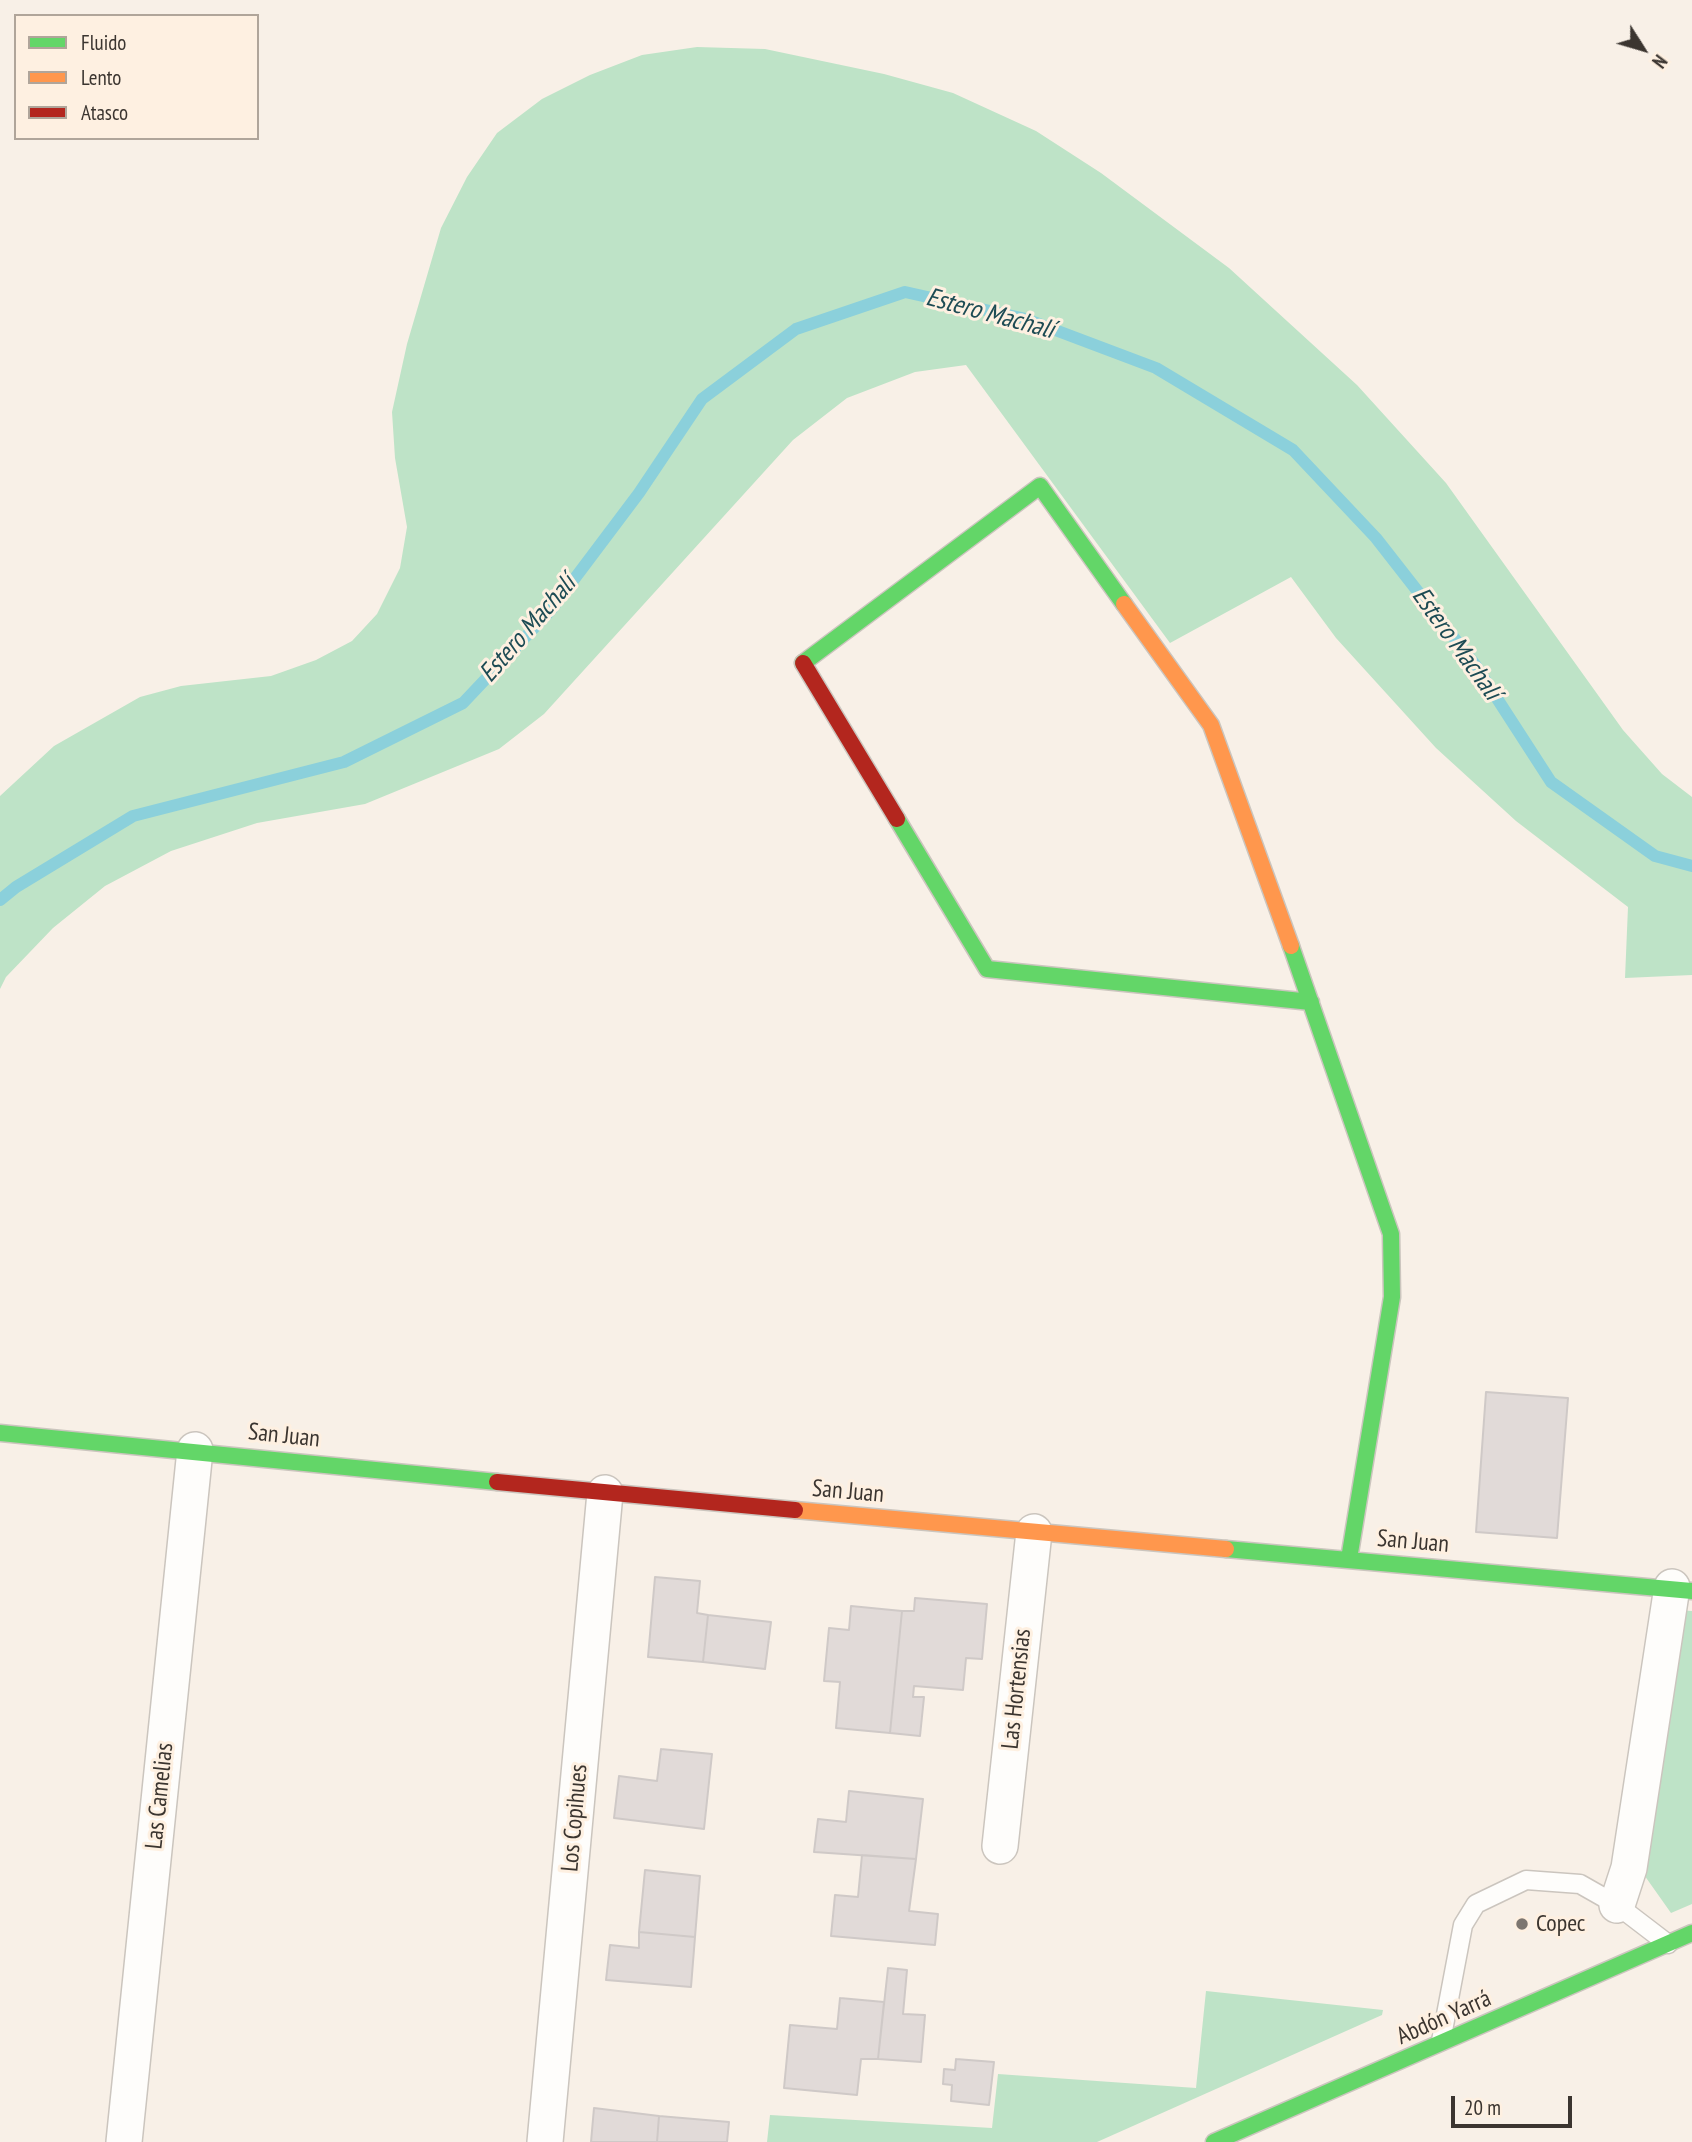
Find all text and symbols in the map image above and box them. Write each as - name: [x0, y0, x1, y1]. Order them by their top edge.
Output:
- legend: [14, 14, 259, 140]
- north arrow: [1608, 14, 1678, 84]
- text: Fluido: [81, 29, 126, 56]
- text: N: [1647, 50, 1672, 73]
- text: Lento: [81, 64, 121, 91]
- text: Atasco: [81, 99, 128, 126]
- water label: Estero Machalí: [923, 282, 1057, 346]
- water label: Estero Machalí: [473, 569, 583, 689]
- water label: Estero Machalí: [1405, 582, 1507, 706]
- street label: San Juan: [247, 1418, 321, 1454]
- street label: San Juan: [811, 1475, 885, 1509]
- street label: San Juan: [1376, 1525, 1450, 1559]
- street label: Las Hortensias: [996, 1627, 1038, 1751]
- street label: Las Camelias: [140, 1741, 180, 1851]
- street label: Los Copihues: [556, 1763, 594, 1873]
- place label: Copec: [1536, 1910, 1585, 1938]
- marker: Copec: [1514, 1916, 1530, 1932]
- street label: Abdón Yarrá: [1392, 1985, 1496, 2051]
- scale bar: [1454, 2082, 1575, 2126]
- text: 20 m: [1464, 2094, 1501, 2121]

